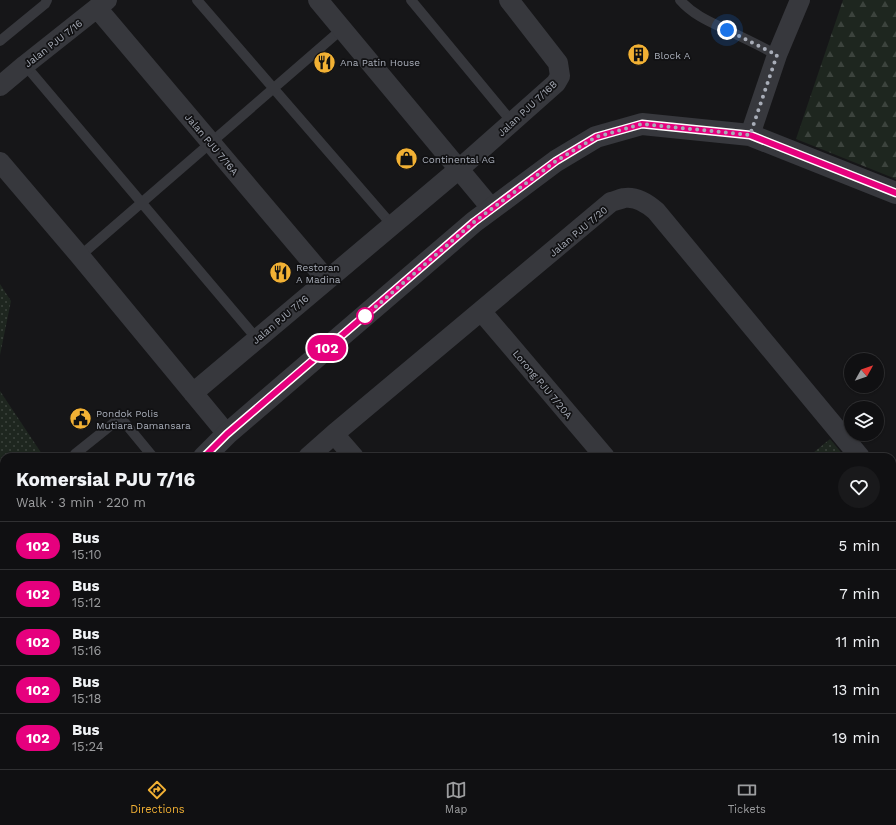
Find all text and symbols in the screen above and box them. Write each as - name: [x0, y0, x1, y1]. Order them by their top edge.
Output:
- street label: Jalan PJU 7/16: [22, 17, 84, 69]
- your location: [717, 20, 737, 40]
- building icon: Block A: [626, 42, 652, 68]
- restaurant icon: Ana Patin House: [311, 49, 337, 75]
- place label: Block A: [654, 50, 691, 61]
- place label: Ana Patin House: [340, 57, 420, 68]
- street label: Jalan PJU 7/16B: [496, 78, 559, 139]
- street label: Jalan PJU 7/16A: [183, 111, 241, 178]
- shop icon: Continental AG: [393, 146, 419, 172]
- place label: Continental AG: [422, 154, 495, 165]
- street label: Jalan PJU 7/20: [547, 204, 609, 259]
- restaurant icon: Restoran A Madina: [267, 260, 293, 286]
- place label: Restoran A Madina: [296, 262, 341, 285]
- street label: Jalan PJU 7/16: [250, 293, 311, 346]
- unlabelled marker: [356, 307, 374, 325]
- line badge: 102: [304, 335, 350, 361]
- text: 102: [315, 340, 339, 356]
- street label: Lorong PJU 7/20A: [511, 348, 575, 421]
- north arrow: [844, 353, 884, 393]
- map controls: [844, 353, 884, 441]
- button: layers: [844, 401, 884, 441]
- public building icon: Pondok Polis Mutiara Damansara: [67, 406, 93, 432]
- place label: Pondok Polis Mutiara Damansara: [96, 408, 191, 431]
- button: heart: [838, 466, 880, 508]
- text: Komersial PJU 7/16: [16, 468, 195, 491]
- text: Walk · 3 min · 220 m: [16, 495, 146, 510]
- text: Bus: [72, 529, 100, 547]
- text: 5 min: [839, 537, 880, 555]
- text: 102: [26, 538, 50, 554]
- text: 15:10: [72, 547, 102, 562]
- text: Bus: [72, 577, 100, 595]
- text: 7 min: [839, 585, 880, 603]
- text: 102: [26, 586, 50, 602]
- text: 15:12: [72, 595, 101, 610]
- text: Bus: [72, 625, 100, 643]
- text: 11 min: [836, 633, 880, 651]
- text: 102: [26, 634, 50, 650]
- text: 15:16: [72, 643, 101, 658]
- text: Bus: [72, 673, 100, 691]
- text: 13 min: [833, 681, 880, 699]
- text: 102: [26, 682, 50, 698]
- text: 15:18: [72, 691, 102, 706]
- text: Bus: [72, 721, 100, 739]
- text: 19 min: [832, 729, 880, 747]
- text: 102: [26, 730, 50, 746]
- text: 15:24: [72, 739, 104, 754]
- tab: Directions: [130, 779, 185, 816]
- tab: Map: [445, 779, 467, 816]
- tab: Tickets: [728, 779, 766, 816]

